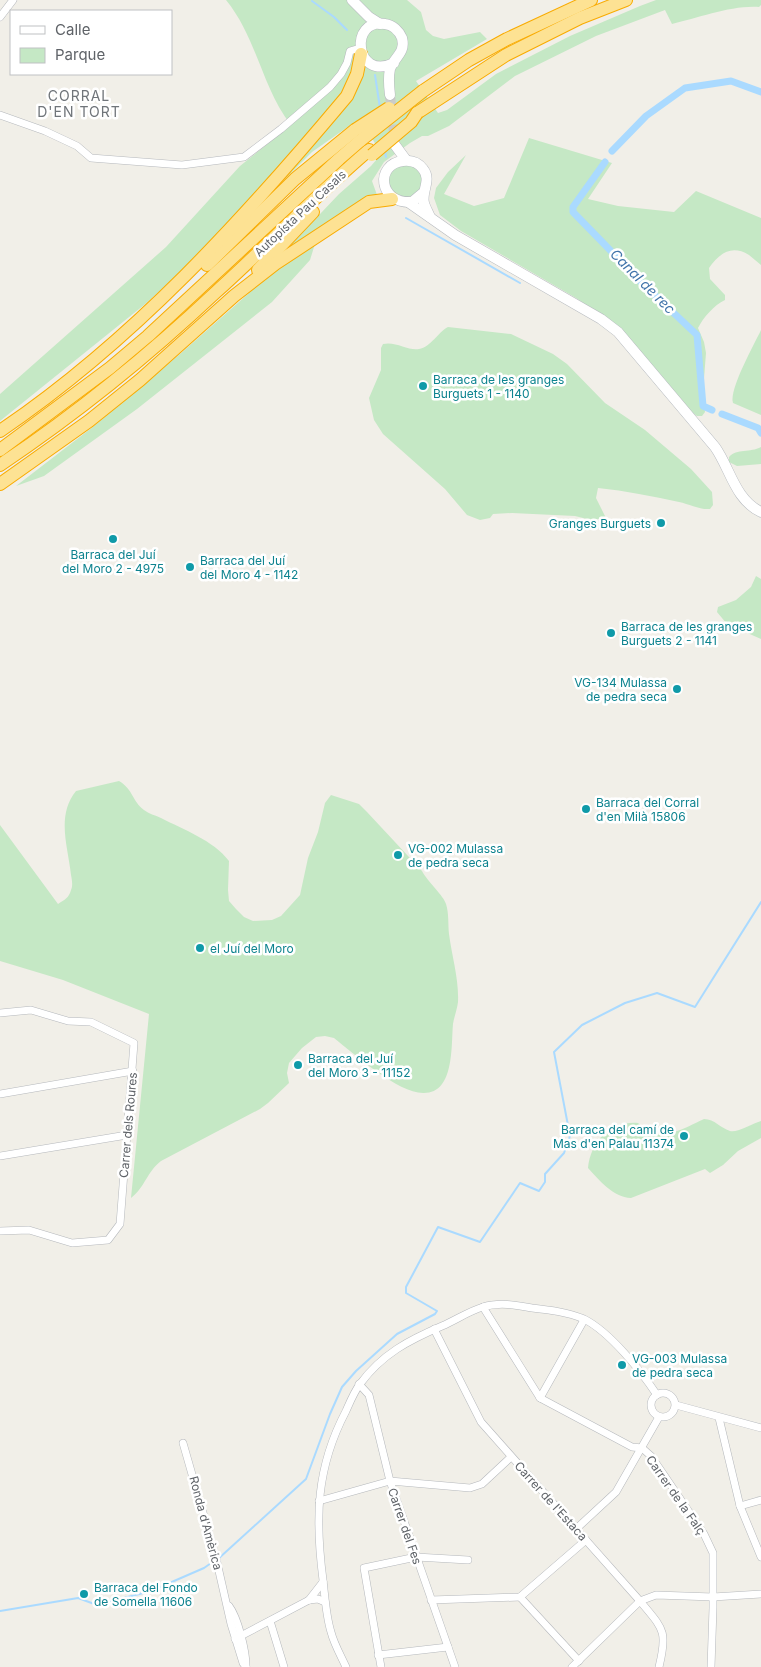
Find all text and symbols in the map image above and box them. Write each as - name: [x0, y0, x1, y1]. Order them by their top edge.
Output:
- legend: [10, 10, 172, 75]
- text: Calle: [55, 20, 90, 39]
- text: Parque: [55, 45, 105, 64]
- district label: CORRAL D'EN TORT: [37, 87, 121, 120]
- street label: Autopista Pau Casals: [251, 167, 349, 259]
- water label: Canal de rec: [607, 245, 679, 317]
- place label: Barraca de les granges Burguets 1 - 1140: [433, 372, 564, 401]
- marker: Barraca de les granges Burguets 1 - 1140: [417, 380, 429, 392]
- place label: Granges Burguets: [549, 516, 651, 531]
- marker: Granges Burguets: [655, 517, 667, 529]
- marker: Barraca del Juí del Moro 2 - 4975: [107, 533, 119, 545]
- place label: Barraca del Juí del Moro 2 - 4975: [62, 547, 164, 576]
- place label: Barraca del Juí del Moro 4 - 1142: [200, 553, 298, 582]
- marker: Barraca del Juí del Moro 4 - 1142: [184, 561, 196, 573]
- place label: Barraca de les granges Burguets 2 - 1141: [621, 619, 752, 648]
- marker: Barraca de les granges Burguets 2 - 1141: [605, 627, 617, 639]
- place label: VG-134 Mulassa de pedra seca: [574, 675, 667, 704]
- marker: VG-134 Mulassa de pedra seca: [671, 683, 683, 695]
- place label: Barraca del Corral d'en Milà 15806: [596, 795, 699, 824]
- marker: Barraca del Corral d'en Milà 15806: [580, 803, 592, 815]
- place label: VG-002 Mulassa de pedra seca: [408, 841, 503, 870]
- marker: VG-002 Mulassa de pedra seca: [392, 849, 404, 861]
- place label: el Juí del Moro: [210, 941, 294, 956]
- marker: el Juí del Moro: [194, 942, 206, 954]
- place label: Barraca del Juí del Moro 3 - 11152: [308, 1051, 411, 1080]
- marker: Barraca del Juí del Moro 3 - 11152: [292, 1059, 304, 1071]
- street label: Carrer dels Roures: [116, 1072, 140, 1178]
- place label: Barraca del camí de Mas d'en Palau 11374: [553, 1122, 674, 1151]
- marker: Barraca del camí de Mas d'en Palau 11374: [678, 1130, 690, 1142]
- place label: VG-003 Mulassa de pedra seca: [632, 1351, 727, 1380]
- marker: VG-003 Mulassa de pedra seca: [616, 1359, 628, 1371]
- street label: Carrer de la Falç: [643, 1452, 709, 1538]
- street label: Carrer de l'Estaca: [511, 1458, 591, 1544]
- street label: Ronda d'Amèrica: [186, 1474, 226, 1572]
- street label: Carrer del Fes: [385, 1486, 425, 1566]
- place label: Barraca del Fondo de Somella 11606: [94, 1580, 198, 1609]
- marker: Barraca del Fondo de Somella 11606: [78, 1588, 90, 1600]

